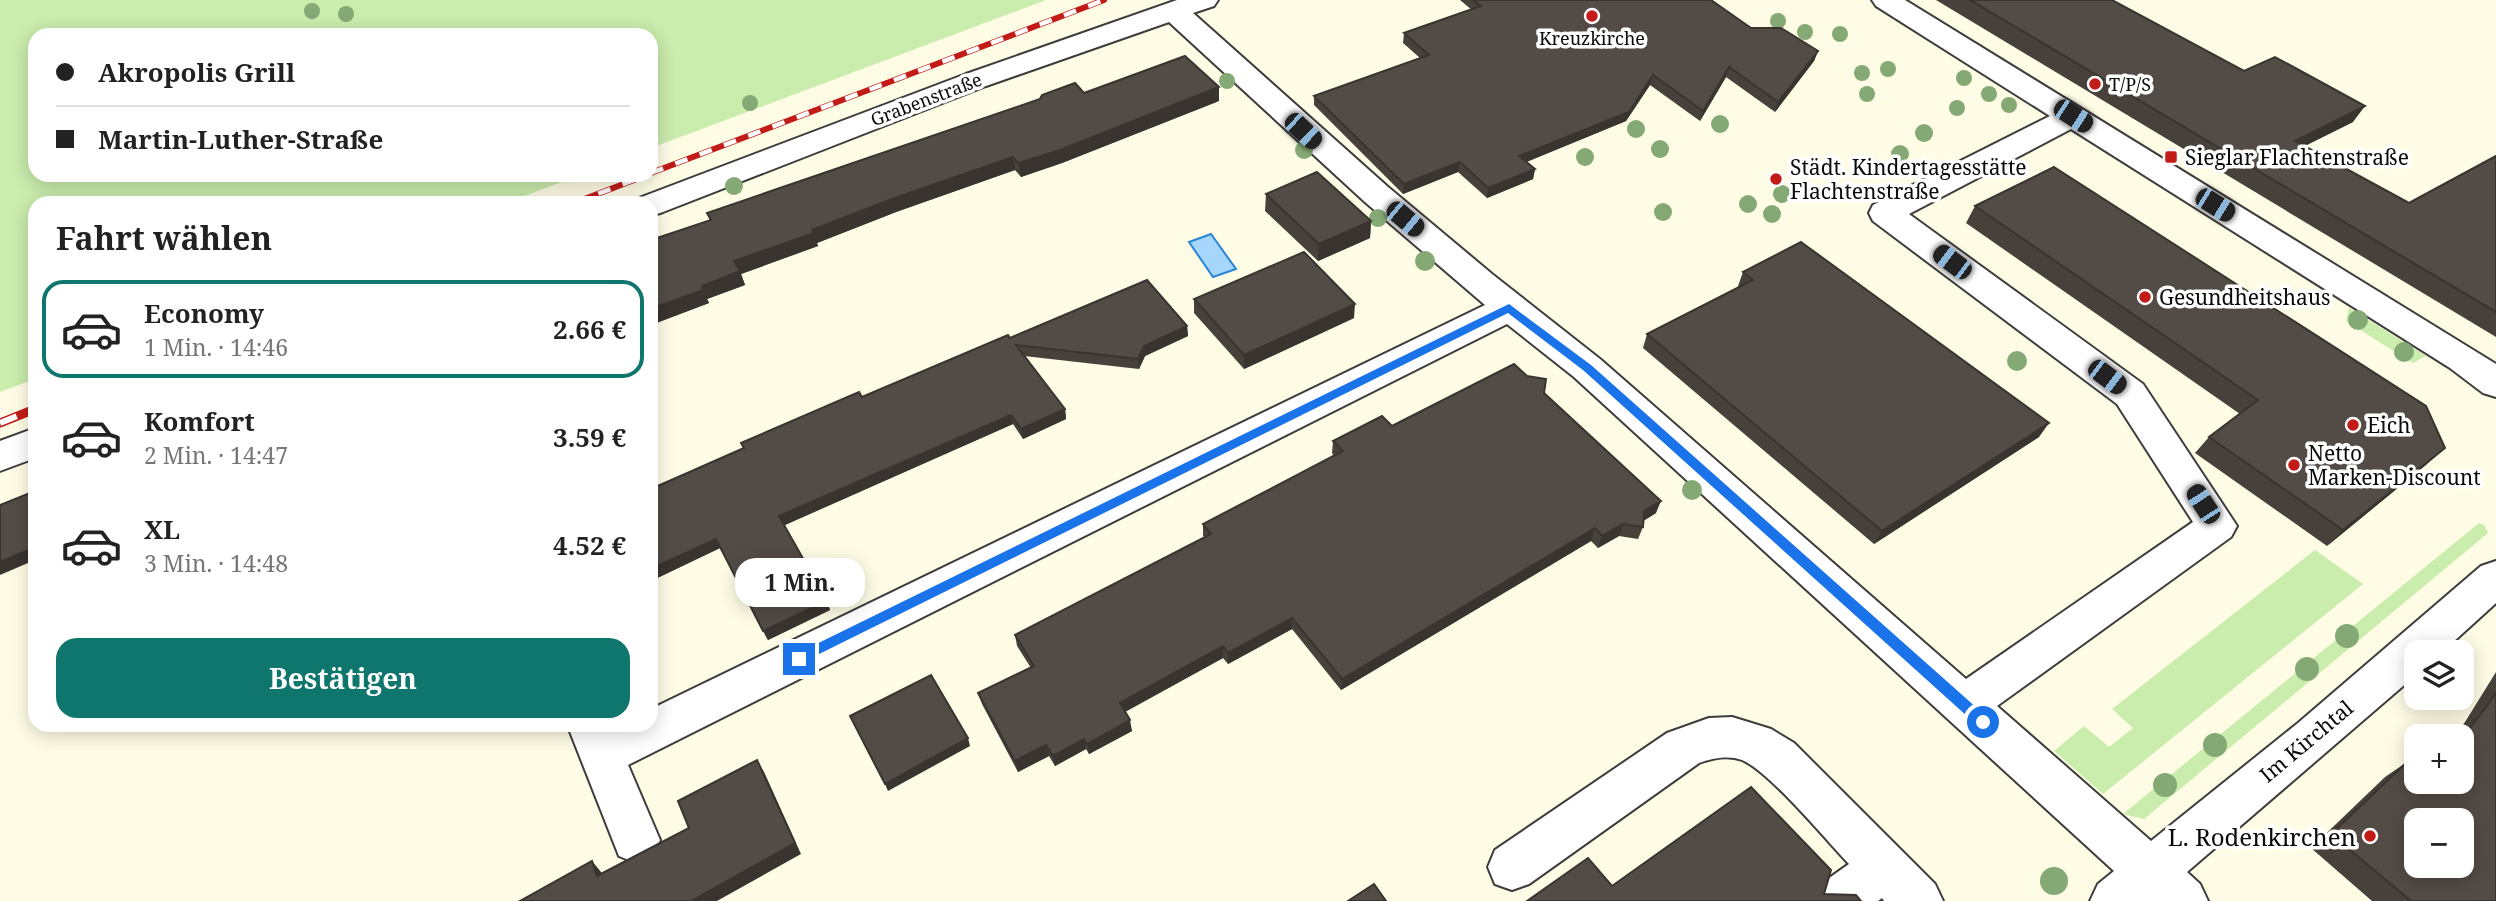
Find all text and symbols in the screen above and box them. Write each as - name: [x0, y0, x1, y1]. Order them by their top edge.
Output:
- marker: Kreuzkirche: [1584, 8, 1600, 24]
- place label: Kreuzkirche: [1539, 26, 1645, 50]
- text: Akropolis Grill: [98, 54, 295, 90]
- street label: Grabenstraße: [867, 67, 985, 131]
- place label: T/P/S: [2109, 72, 2151, 96]
- marker: T/P/S: [2087, 76, 2103, 92]
- car: [2050, 96, 2097, 136]
- car: [1281, 109, 1326, 153]
- text: Martin-Luther-Straße: [98, 121, 383, 157]
- place label: Sieglar Flachtenstraße: [2185, 143, 2409, 171]
- marker: Sieglar Flachtenstraße: [2163, 149, 2179, 165]
- place label: Städt. Kindertagesstätte Flachtenstraße: [1790, 153, 2027, 205]
- marker: Städt. Kindertagesstätte Flachtenstraße: [1768, 171, 1784, 187]
- car: [2192, 185, 2239, 225]
- car: [1383, 197, 1428, 241]
- text: Fahrt wählen: [56, 216, 272, 259]
- car: [1929, 241, 1976, 283]
- place label: Gesundheitshaus: [2159, 283, 2331, 311]
- marker: Gesundheitshaus: [2137, 289, 2153, 305]
- text: Economy: [144, 295, 264, 331]
- icon: car: [60, 298, 123, 361]
- text: 2.66 €: [553, 311, 626, 347]
- text: 1 Min. · 14:46: [144, 331, 288, 363]
- car: [2084, 356, 2131, 398]
- text: Komfort: [144, 403, 255, 439]
- icon: car: [60, 406, 123, 469]
- place label: Eich: [2367, 411, 2410, 439]
- marker: Eich: [2345, 417, 2361, 433]
- text: 3.59 €: [553, 419, 626, 455]
- text: 2 Min. · 14:47: [144, 439, 288, 471]
- place label: Netto Marken-Discount: [2308, 439, 2481, 491]
- marker: Netto Marken-Discount: [2286, 457, 2302, 473]
- car: [2183, 481, 2224, 527]
- text: XL: [144, 511, 180, 547]
- icon: car: [60, 514, 123, 577]
- text: 4.52 €: [553, 527, 626, 563]
- text: 3 Min. · 14:48: [144, 547, 288, 579]
- callout: 1 Min.: [734, 558, 864, 606]
- text: 1 Min.: [764, 566, 836, 598]
- button: Bestätigen: [56, 638, 630, 718]
- map controls: [2404, 640, 2474, 878]
- button: layers: [2404, 640, 2474, 710]
- route end: [783, 643, 815, 675]
- street label: Im Kirchtal: [2253, 693, 2359, 788]
- route start: [1967, 706, 1999, 738]
- button: +: [2404, 724, 2474, 794]
- button: −: [2404, 808, 2474, 878]
- place label: L. Rodenkirchen: [2168, 820, 2356, 853]
- marker: L. Rodenkirchen: [2362, 828, 2378, 844]

